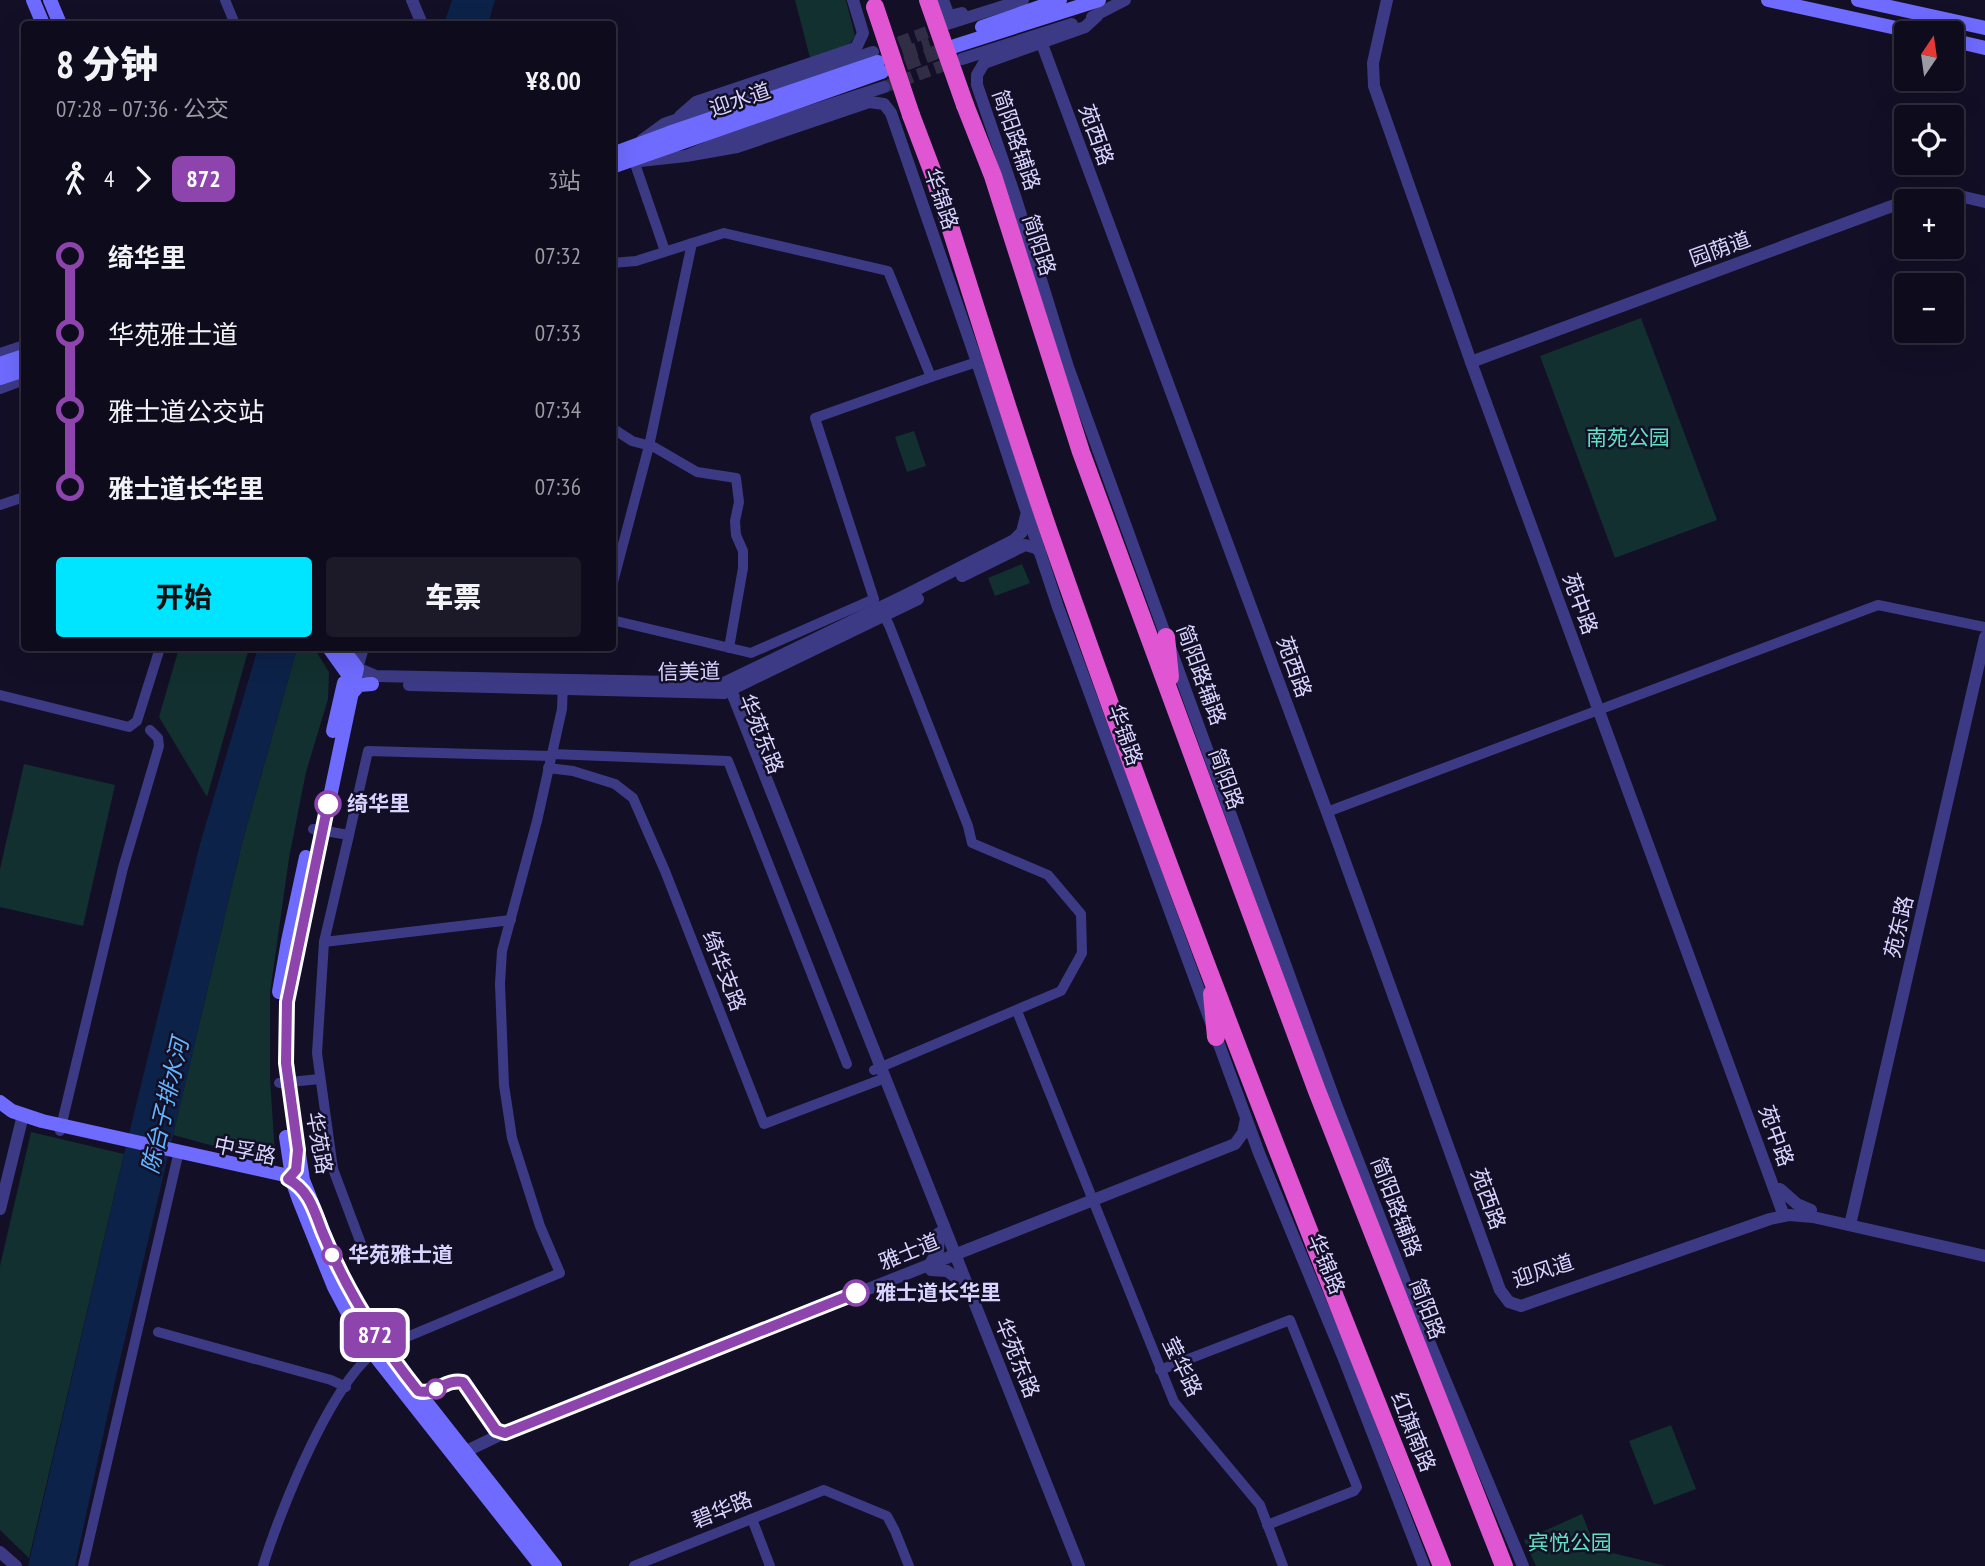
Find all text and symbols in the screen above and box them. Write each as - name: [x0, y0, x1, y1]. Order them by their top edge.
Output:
- north arrow: [1894, 21, 1964, 91]
- map controls: [1894, 21, 1964, 343]
- text: 8 分钟: [56, 39, 158, 88]
- text: ¥8.00: [526, 64, 581, 97]
- street label: 迎水道: [706, 77, 774, 123]
- street label: 简阳路辅路: [987, 86, 1046, 194]
- text: 07:28 – 07:36 · 公交: [56, 94, 229, 123]
- street label: 苑西路: [1073, 101, 1120, 169]
- button: locate: [1894, 105, 1964, 175]
- icon: walk: [56, 160, 94, 198]
- icon: forward: [124, 160, 162, 198]
- text: 872: [186, 163, 221, 194]
- text: 4: [104, 164, 114, 193]
- street label: 华锦路: [918, 165, 964, 233]
- text: 3站: [548, 166, 581, 195]
- button: +: [1894, 189, 1964, 259]
- street label: 简阳路: [1017, 211, 1062, 279]
- street label: 园荫道: [1686, 225, 1754, 272]
- text: 绮华里: [108, 241, 186, 274]
- text: 07:32: [535, 241, 581, 270]
- button: −: [1894, 273, 1964, 343]
- text: 华苑雅士道: [108, 318, 238, 351]
- text: 07:33: [535, 318, 581, 347]
- text: 雅士道公交站: [108, 395, 264, 428]
- text: 07:34: [535, 395, 581, 424]
- park label: 南苑公园: [1586, 424, 1670, 451]
- text: 雅士道长华里: [108, 472, 264, 505]
- text: 07:36: [535, 472, 581, 501]
- button: 开始: [56, 557, 312, 637]
- button: 车票: [326, 557, 581, 637]
- street label: 苑中路: [1557, 570, 1604, 638]
- street label: 简阳路辅路: [1171, 621, 1232, 729]
- street label: 苑西路: [1271, 633, 1318, 701]
- street label: 信美道: [657, 657, 721, 686]
- street label: 华苑东路: [733, 690, 790, 778]
- street label: 华锦路: [1102, 701, 1149, 769]
- street label: 简阳路: [1203, 745, 1250, 813]
- place label: 绮华里: [347, 790, 410, 817]
- marker: 绮华里: [315, 791, 341, 817]
- street label: 苑东路: [1878, 893, 1919, 961]
- street label: 绮华支路: [697, 927, 752, 1015]
- water label: 陈台子排水河: [135, 1031, 195, 1176]
- street label: 苑中路: [1753, 1102, 1800, 1170]
- street label: 华苑路: [301, 1110, 338, 1176]
- street label: 中孚路: [211, 1131, 279, 1170]
- street label: 简阳路辅路: [1365, 1153, 1428, 1261]
- street label: 苑西路: [1465, 1165, 1512, 1233]
- street label: 雅士道: [875, 1227, 943, 1276]
- street label: 华锦路: [1302, 1230, 1351, 1298]
- place label: 华苑雅士道: [348, 1241, 453, 1268]
- marker: 华苑雅士道: [322, 1245, 342, 1265]
- street label: 迎风道: [1509, 1248, 1577, 1293]
- street label: 简阳路: [1404, 1275, 1451, 1343]
- place label: 雅士道长华里: [875, 1279, 1001, 1306]
- marker: 雅士道长华里: [843, 1280, 869, 1306]
- line badge: 872: [335, 1312, 415, 1358]
- street label: 华苑东路: [989, 1314, 1046, 1402]
- text: 872: [358, 1319, 392, 1350]
- street label: 莹华路: [1157, 1333, 1208, 1401]
- unlabelled marker: [426, 1379, 446, 1399]
- street label: 红旗南路: [1385, 1388, 1442, 1476]
- street label: 碧华路: [688, 1485, 756, 1534]
- park label: 宾悦公园: [1528, 1529, 1612, 1556]

